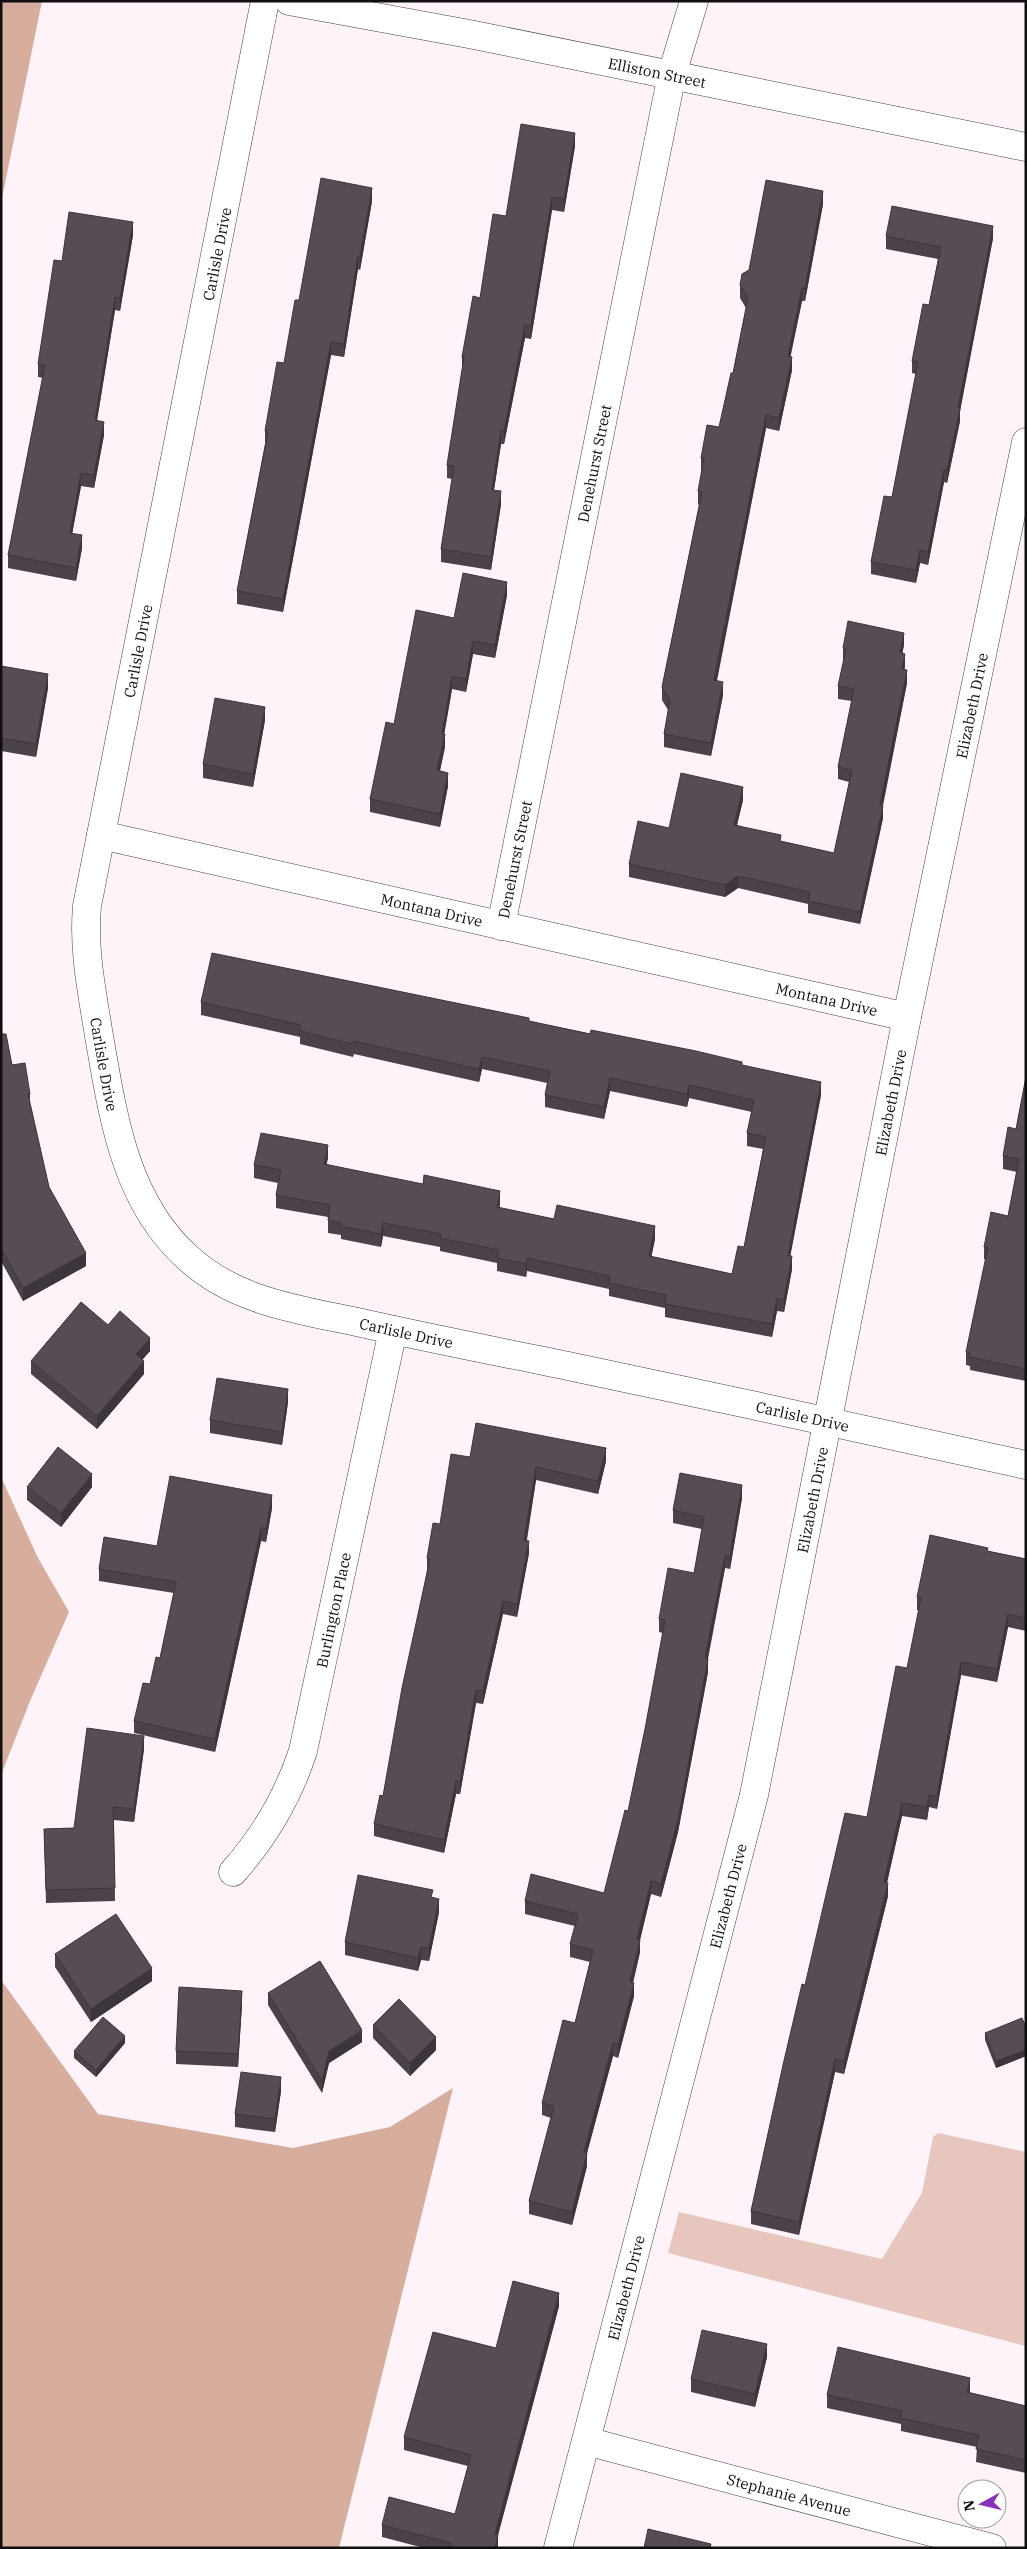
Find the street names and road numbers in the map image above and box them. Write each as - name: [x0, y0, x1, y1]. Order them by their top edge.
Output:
- street label: Elliston Street: [606, 53, 708, 91]
- street label: Carlisle Drive: [199, 206, 235, 302]
- street label: Denehurst Street: [573, 403, 615, 524]
- street label: Carlisle Drive: [120, 603, 156, 699]
- street label: Elizabeth Drive: [951, 651, 992, 760]
- street label: Denehurst Street: [493, 799, 535, 920]
- street label: Montana Drive: [379, 889, 484, 930]
- street label: Montana Drive: [774, 978, 879, 1020]
- street label: Carlisle Drive: [87, 1016, 122, 1113]
- street label: Elizabeth Drive: [870, 1048, 910, 1157]
- street label: Carlisle Drive: [358, 1313, 455, 1352]
- street label: Carlisle Drive: [754, 1397, 851, 1435]
- street label: Elizabeth Drive: [792, 1445, 832, 1554]
- street label: Burlington Place: [312, 1551, 355, 1669]
- street label: Elizabeth Drive: [705, 1841, 751, 1950]
- street label: Elizabeth Drive: [603, 2233, 649, 2342]
- street label: Stephanie Avenue: [725, 2469, 853, 2520]

